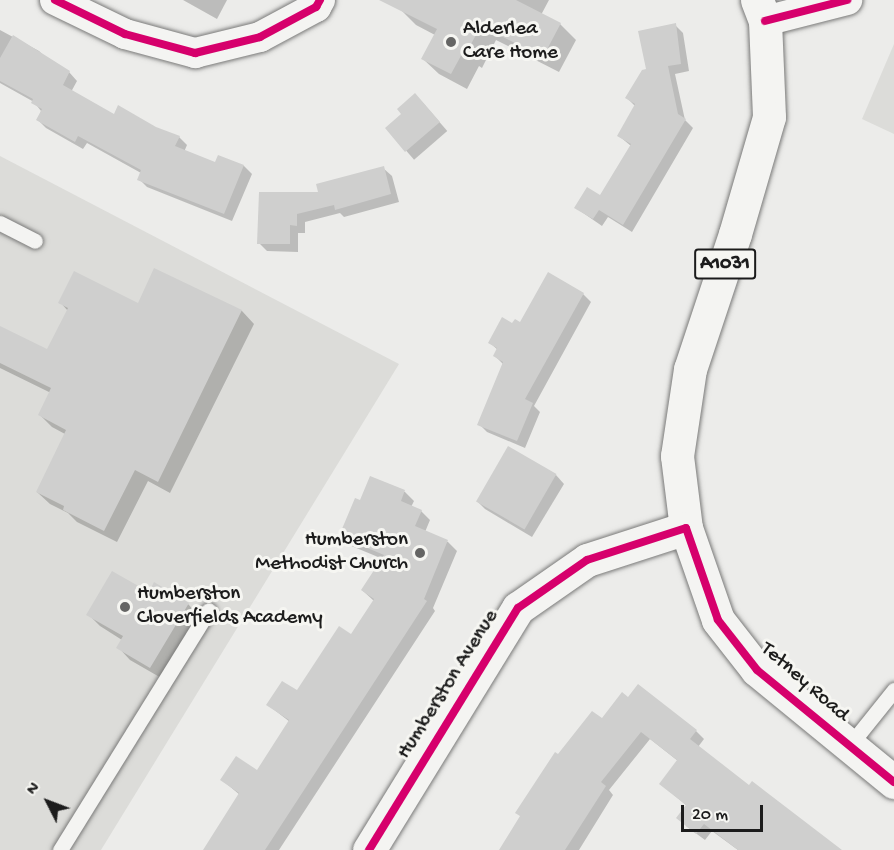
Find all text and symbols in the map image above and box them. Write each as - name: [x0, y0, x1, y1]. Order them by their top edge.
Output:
- place label: Alderlea Care Home: [463, 17, 558, 67]
- marker: Alderlea Care Home: [444, 35, 458, 49]
- road number: A1031: [694, 247, 756, 281]
- place label: Humberston Methodist Church: [255, 528, 408, 578]
- marker: Humberston Methodist Church: [413, 546, 427, 560]
- place label: Humberston Cloverfields Academy: [137, 582, 322, 632]
- marker: Humberston Cloverfields Academy: [118, 600, 132, 614]
- street label: Humberston Avenue: [393, 606, 505, 764]
- street label: Tetney Road: [754, 638, 854, 728]
- north arrow: [18, 772, 78, 832]
- text: N: [24, 779, 45, 800]
- scale bar: [684, 793, 766, 831]
- text: 20 m: [692, 805, 728, 826]

